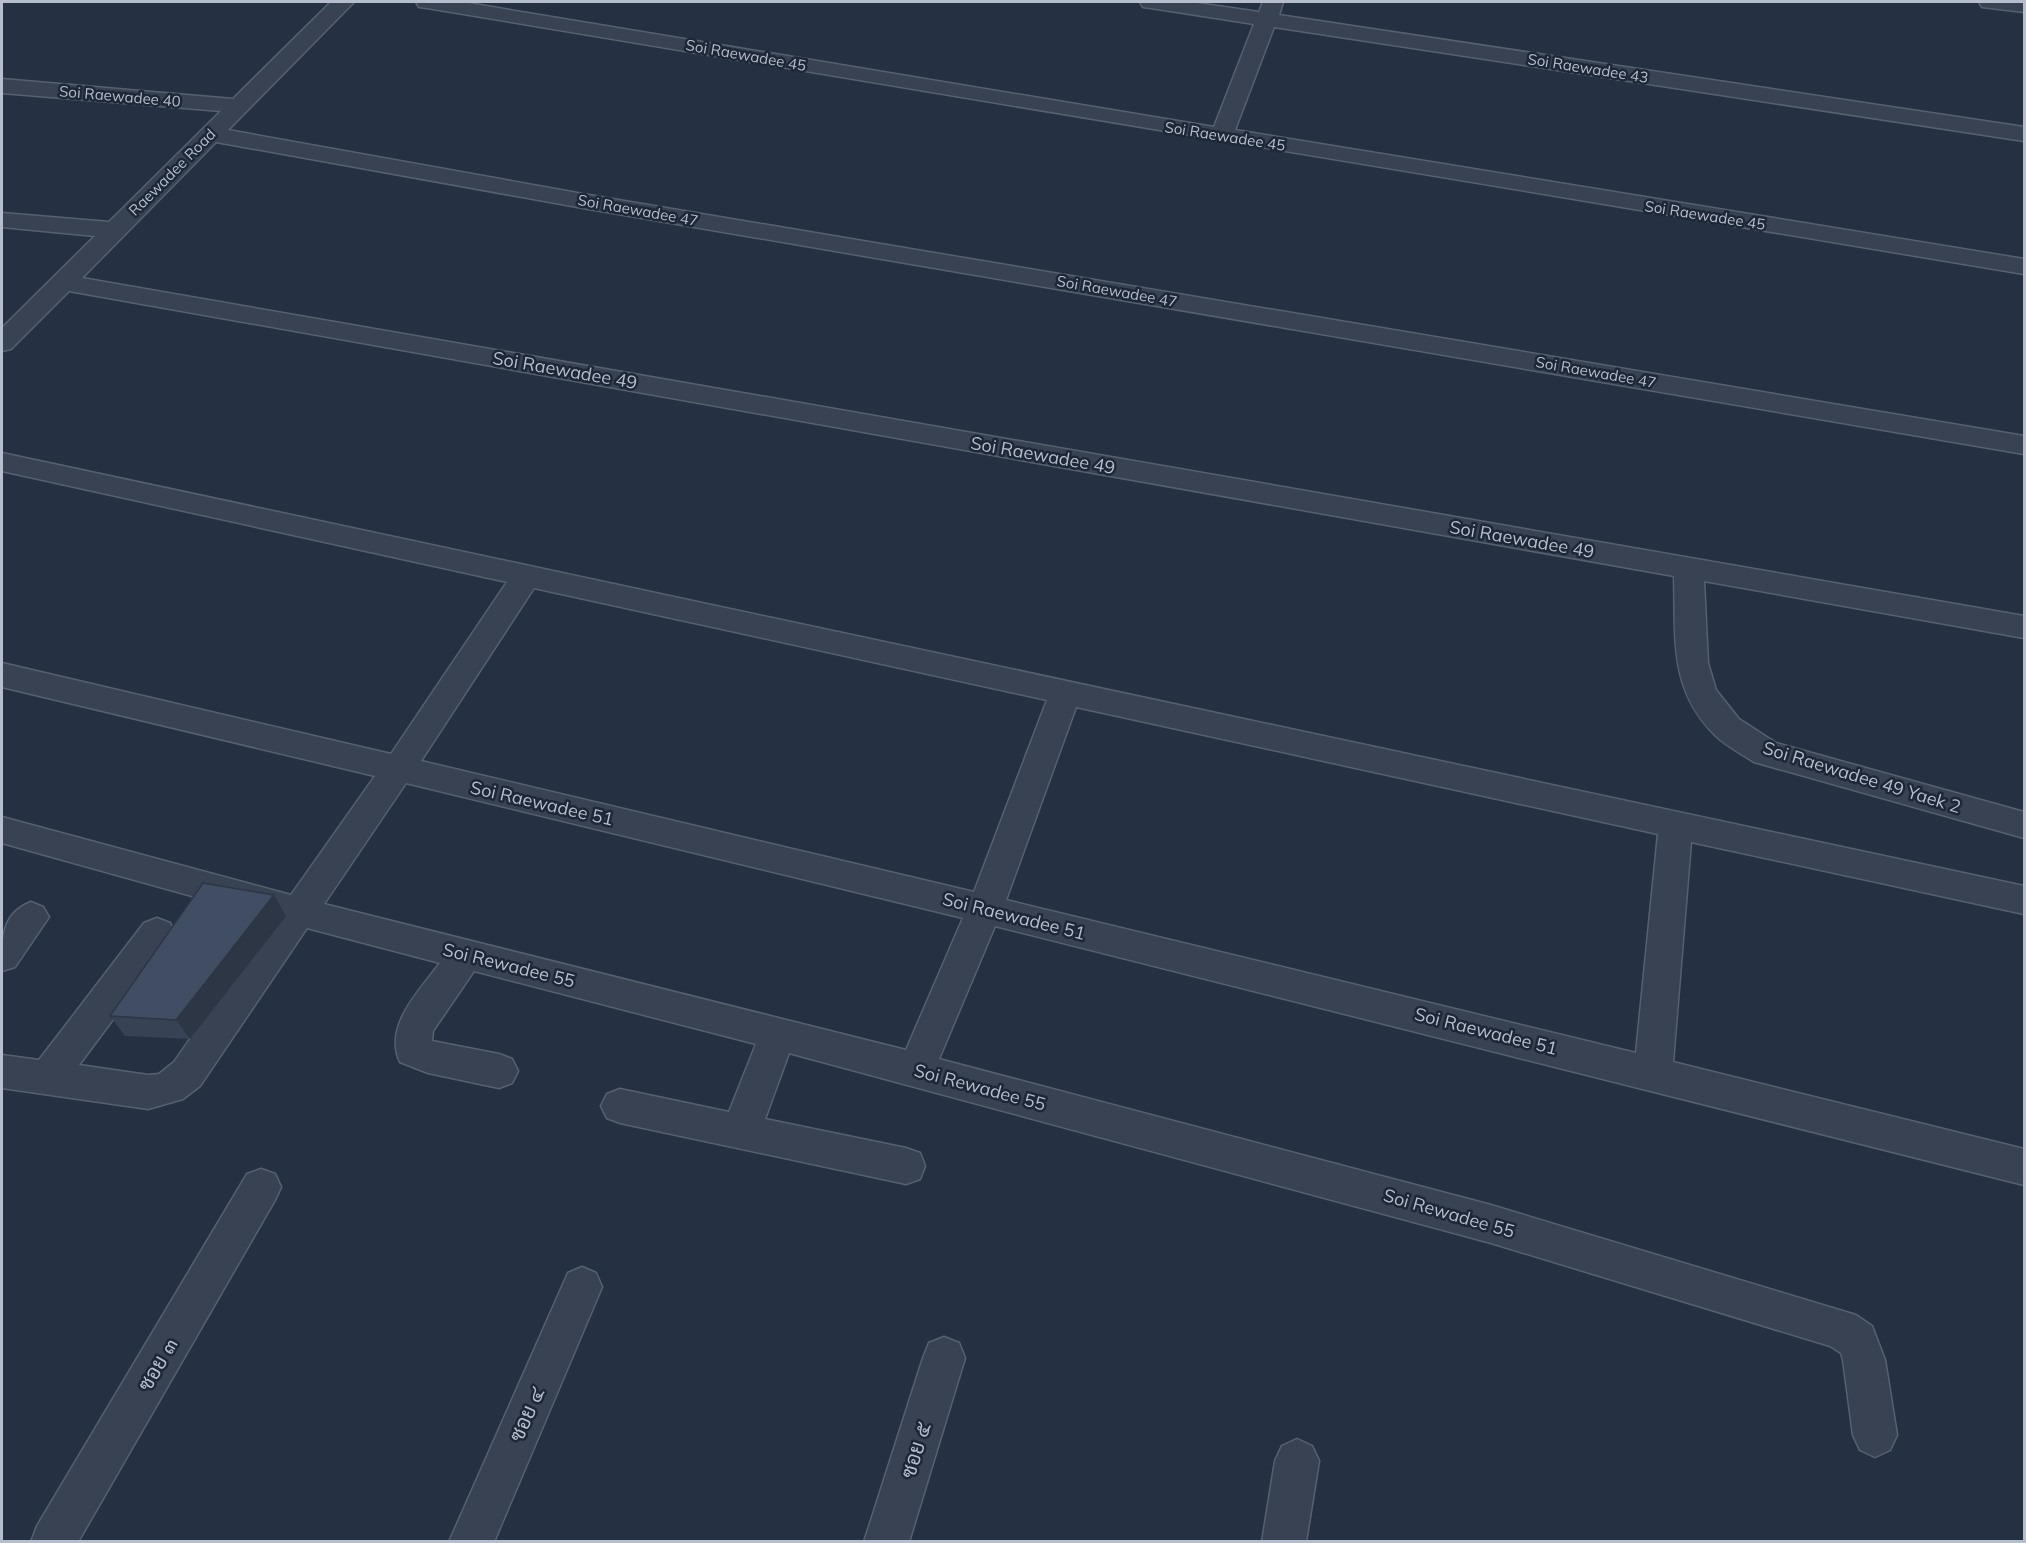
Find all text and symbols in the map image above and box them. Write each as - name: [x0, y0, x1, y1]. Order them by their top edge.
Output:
- street label: Soi Raewadee 45: [684, 35, 808, 75]
- street label: Soi Raewadee 43: [1526, 49, 1650, 87]
- street label: Soi Raewadee 40: [58, 81, 182, 111]
- street label: Soi Raewadee 45: [1163, 117, 1287, 155]
- street label: Raewadee Road: [125, 125, 219, 219]
- street label: Soi Raewadee 47: [576, 190, 700, 230]
- street label: Soi Raewadee 45: [1643, 196, 1767, 234]
- street label: Soi Raewadee 47: [1055, 271, 1179, 311]
- street label: Soi Raewadee 49: [491, 346, 639, 394]
- street label: Soi Raewadee 47: [1534, 352, 1658, 392]
- street label: Soi Raewadee 49: [969, 431, 1117, 479]
- street label: Soi Raewadee 49: [1448, 515, 1596, 563]
- street label: Soi Raewadee 49 Yaek 2: [1760, 736, 1964, 818]
- street label: Soi Raewadee 51: [468, 775, 616, 831]
- street label: Soi Raewadee 51: [940, 887, 1088, 945]
- street label: Soi Rewadee 55: [441, 937, 578, 993]
- street label: Soi Raewadee 51: [1412, 1002, 1560, 1060]
- street label: Soi Rewadee 55: [912, 1058, 1049, 1116]
- street label: Soi Rewadee 55: [1381, 1183, 1517, 1243]
- street label: ซอย ๓: [131, 1333, 183, 1395]
- street label: ซอย ๔: [503, 1382, 550, 1445]
- street label: ซอย ๕: [894, 1418, 936, 1481]

